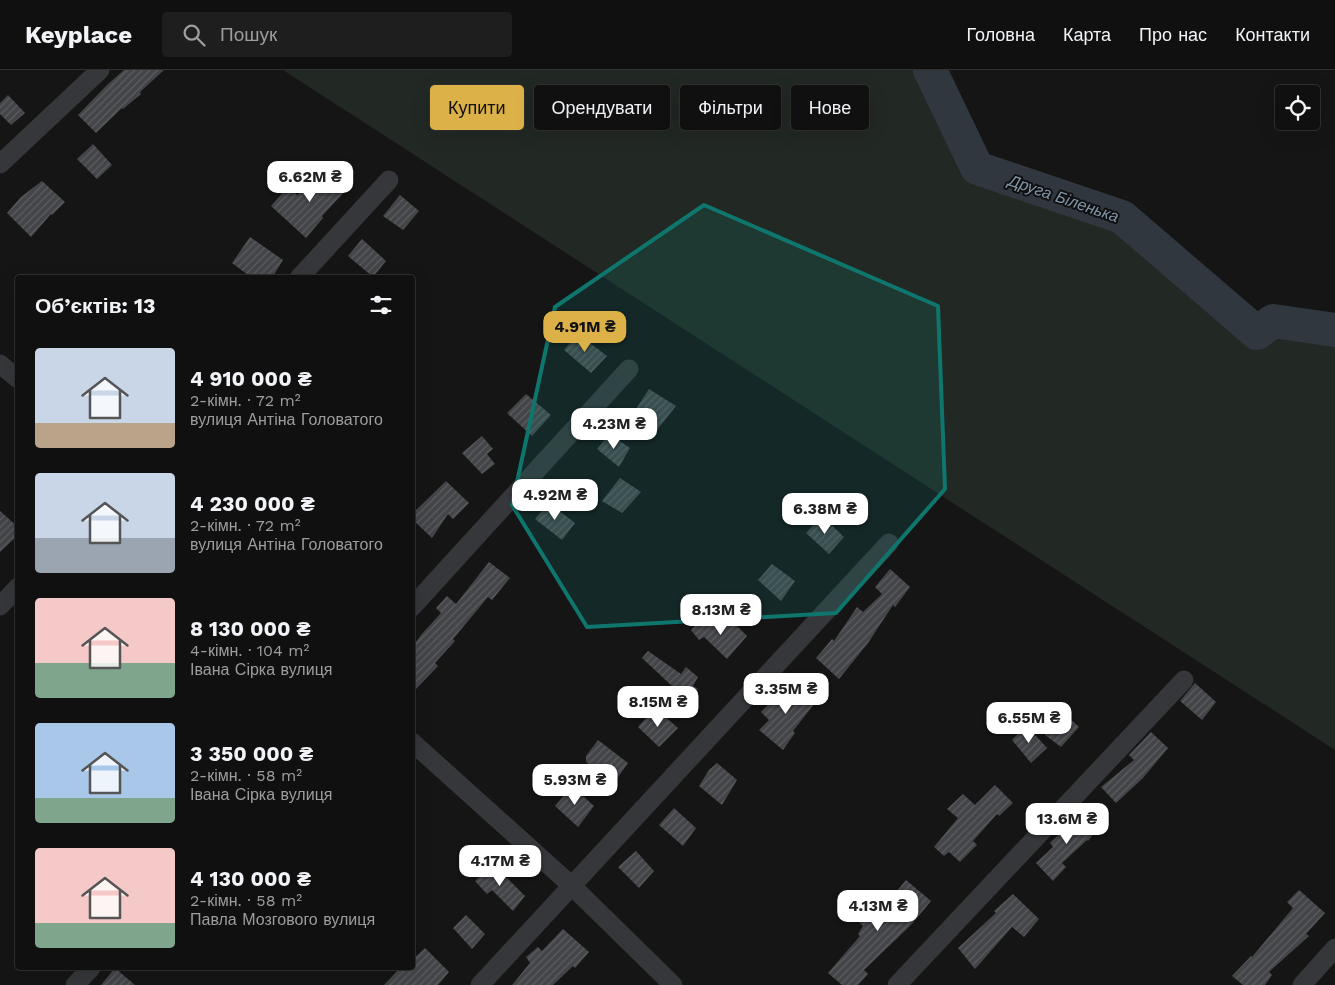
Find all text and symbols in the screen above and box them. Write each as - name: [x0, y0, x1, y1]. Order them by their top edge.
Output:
- search box: [162, 12, 512, 57]
- text: Keyplace: [25, 21, 132, 49]
- icon: search: [180, 21, 208, 49]
- text: Пошук: [220, 23, 277, 46]
- text: Головна: [967, 24, 1035, 45]
- text: Карта: [1063, 24, 1111, 45]
- text: Про нас: [1139, 24, 1207, 45]
- text: Контакти: [1235, 24, 1310, 45]
- chip: Купити: [430, 85, 524, 130]
- chip: Орендувати: [534, 85, 670, 130]
- chip: Фільтри: [680, 85, 781, 130]
- chip: Нове: [791, 85, 869, 130]
- map controls: [1275, 85, 1320, 130]
- button: locate: [1275, 85, 1320, 130]
- pin: 6.62M ₴: [264, 160, 356, 203]
- text: 6.62M ₴: [278, 167, 342, 186]
- water label: Друга Біленька: [1004, 170, 1121, 226]
- icon: filters: [367, 291, 395, 319]
- text: Об’єктів: 13: [35, 293, 156, 318]
- pin: 4.91M ₴: [539, 310, 631, 353]
- text: 4.91M ₴: [554, 317, 616, 336]
- text: 4 910 000 ₴: [190, 366, 312, 391]
- icon: home: [75, 368, 135, 428]
- text: 2-кімн. · 72 m²: [190, 391, 301, 410]
- pin: 4.23M ₴: [568, 408, 660, 450]
- text: вулиця Антіна Головатого: [190, 410, 383, 429]
- text: 4.23M ₴: [582, 414, 646, 433]
- pin: 4.92M ₴: [509, 478, 601, 521]
- text: 4.92M ₴: [523, 485, 587, 504]
- text: 4 230 000 ₴: [190, 491, 315, 516]
- pin: 6.38M ₴: [779, 492, 871, 535]
- icon: home: [75, 493, 135, 553]
- text: 6.38M ₴: [793, 499, 857, 518]
- text: 2-кімн. · 72 m²: [190, 516, 301, 535]
- text: вулиця Антіна Головатого: [190, 535, 383, 554]
- pin: 8.13M ₴: [675, 594, 767, 636]
- text: 8.13M ₴: [691, 600, 751, 619]
- text: 8 130 000 ₴: [190, 616, 311, 641]
- icon: home: [75, 618, 135, 678]
- text: 4-кімн. · 104 m²: [190, 641, 309, 660]
- text: Івана Сірка вулиця: [190, 660, 332, 679]
- pin: 3.35M ₴: [740, 672, 832, 715]
- text: 3.35M ₴: [755, 679, 817, 698]
- pin: 8.15M ₴: [612, 686, 704, 728]
- text: 8.15M ₴: [628, 692, 688, 711]
- pin: 6.55M ₴: [983, 702, 1075, 744]
- text: 6.55M ₴: [998, 708, 1060, 727]
- text: 3 350 000 ₴: [190, 741, 313, 766]
- icon: home: [75, 743, 135, 803]
- pin: 5.93M ₴: [529, 764, 621, 806]
- text: 2-кімн. · 58 m²: [190, 766, 302, 785]
- text: 5.93M ₴: [544, 770, 607, 789]
- text: Івана Сірка вулиця: [190, 785, 332, 804]
- pin: 13.6M ₴: [1021, 802, 1113, 845]
- text: 13.6M ₴: [1037, 809, 1097, 828]
- pin: 4.17M ₴: [454, 844, 546, 887]
- text: 4.17M ₴: [470, 851, 530, 870]
- text: 4 130 000 ₴: [190, 866, 311, 891]
- icon: home: [75, 868, 135, 928]
- pin: 4.13M ₴: [832, 890, 924, 932]
- text: 2-кімн. · 58 m²: [190, 891, 302, 910]
- text: 4.13M ₴: [848, 896, 908, 915]
- text: Павла Мозгового вулиця: [190, 910, 375, 929]

